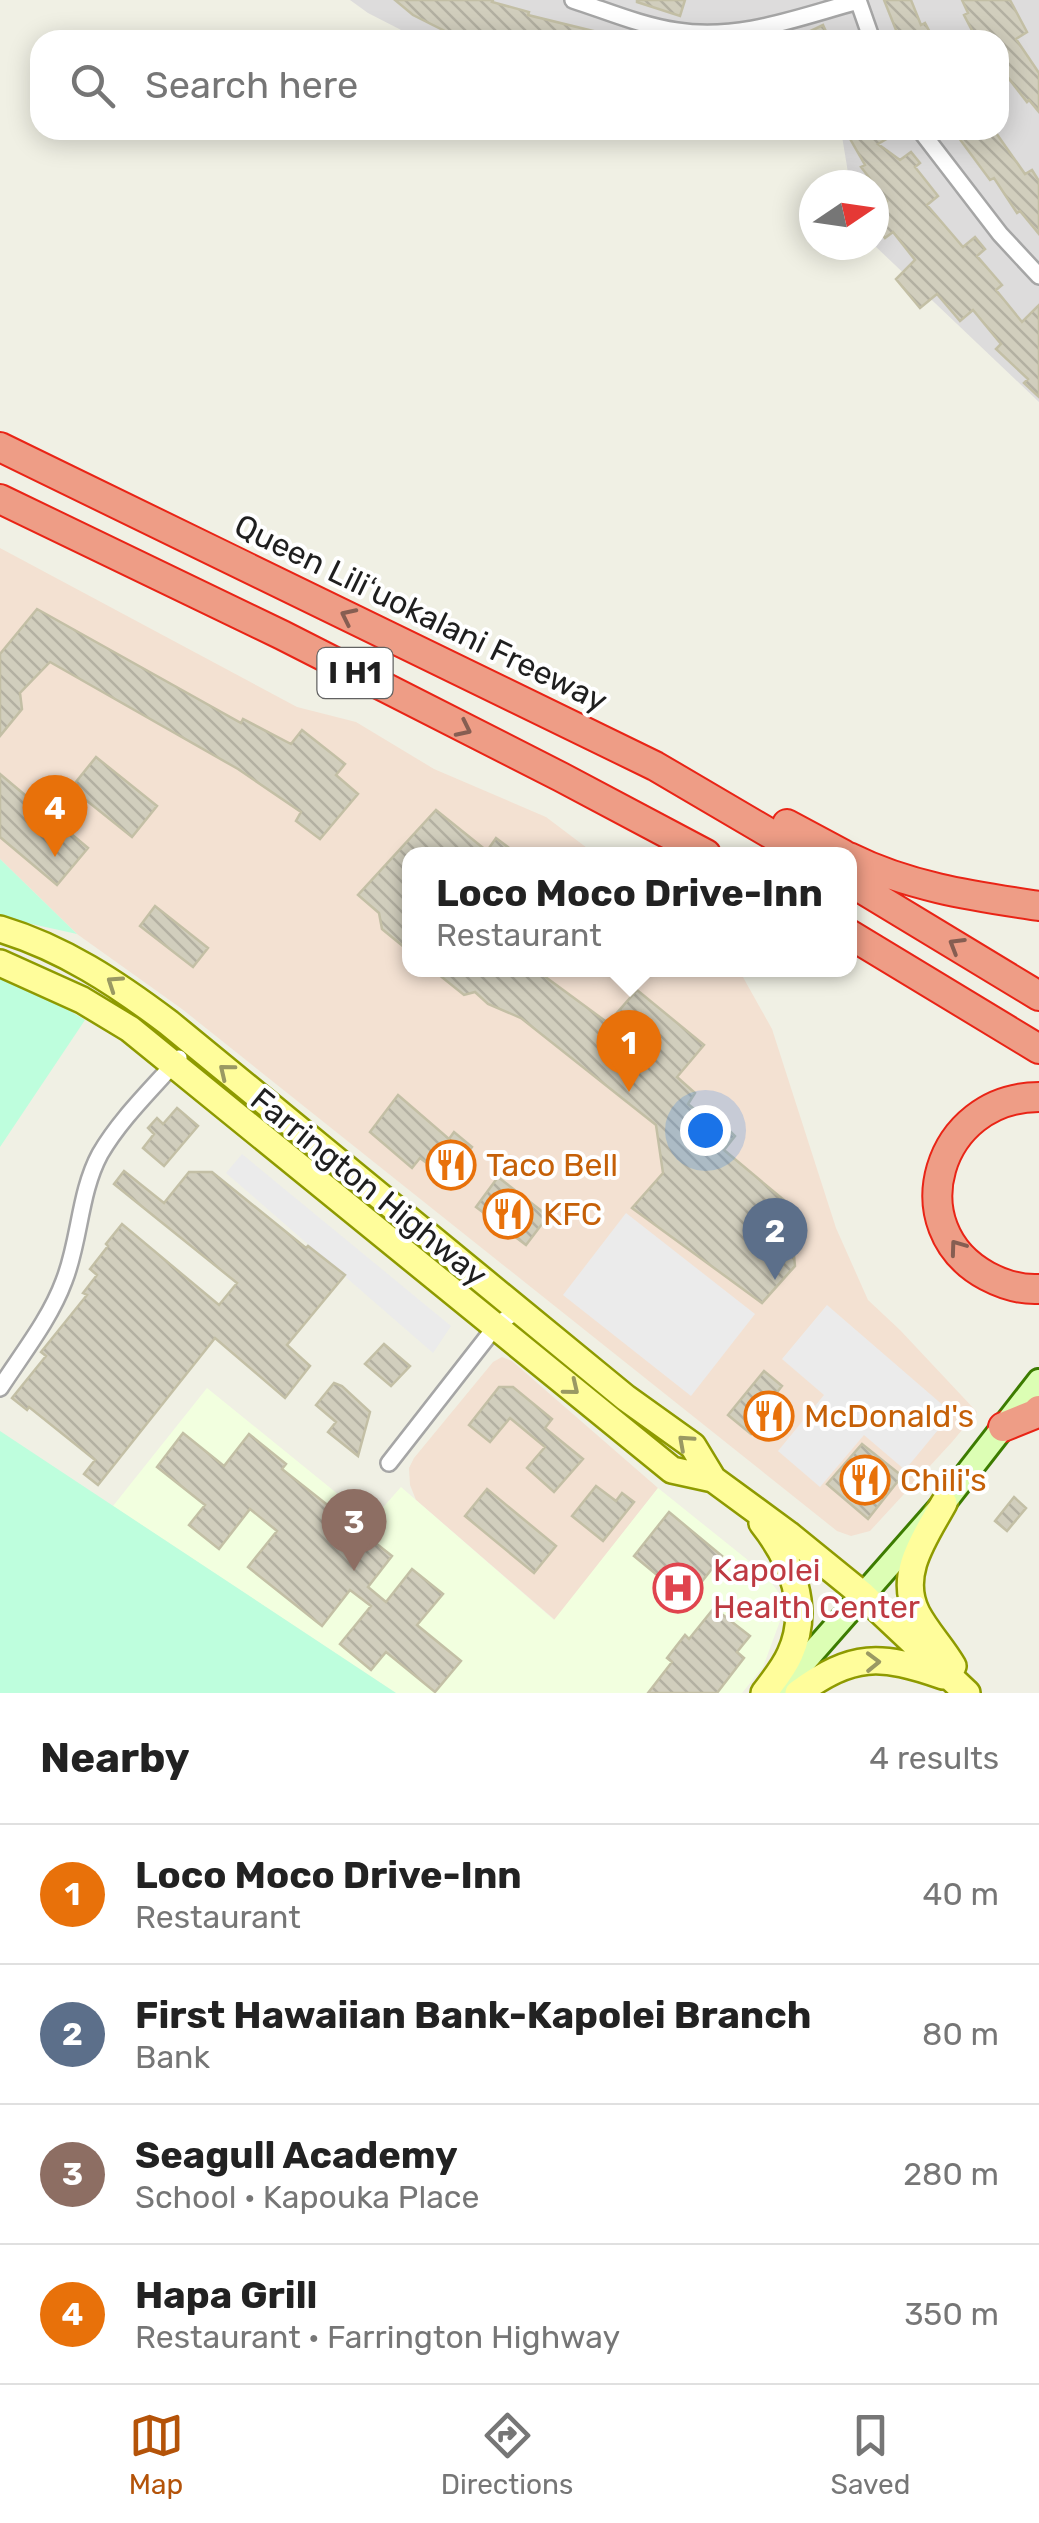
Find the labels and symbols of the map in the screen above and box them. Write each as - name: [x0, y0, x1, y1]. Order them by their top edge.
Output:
- north arrow: [799, 170, 889, 260]
- street label: Queen Liliʻuokalani Freeway: [228, 506, 614, 720]
- one-way arrow: [340, 609, 358, 629]
- road number: I H1: [318, 648, 392, 698]
- one-way arrow: [454, 716, 472, 736]
- pin: 4: [22, 774, 88, 857]
- one-way arrow: [949, 938, 967, 957]
- one-way arrow: [106, 977, 125, 995]
- pin: 1: [596, 1010, 662, 1092]
- one-way arrow: [219, 1065, 237, 1083]
- street label: Farrington Highway: [243, 1080, 495, 1294]
- your location: [680, 1105, 731, 1156]
- restaurant icon: Taco Bell: [425, 1139, 477, 1191]
- place label: Taco Bell: [486, 1146, 618, 1184]
- restaurant icon: KFC: [482, 1188, 534, 1240]
- place label: KFC: [543, 1195, 602, 1233]
- pin: 2: [742, 1198, 808, 1280]
- one-way arrow: [951, 1240, 968, 1258]
- one-way arrow: [561, 1376, 579, 1394]
- restaurant icon: McDonald's: [743, 1390, 795, 1442]
- place label: McDonald's: [804, 1397, 974, 1435]
- one-way arrow: [678, 1436, 696, 1454]
- restaurant icon: Chili's: [839, 1454, 891, 1506]
- place label: Chili's: [900, 1461, 987, 1499]
- pin: 3: [322, 1488, 386, 1571]
- place label: Kapolei Health Center: [713, 1551, 920, 1626]
- hospital icon: Kapolei Health Center: [652, 1562, 704, 1614]
- one-way arrow: [866, 1651, 881, 1673]

